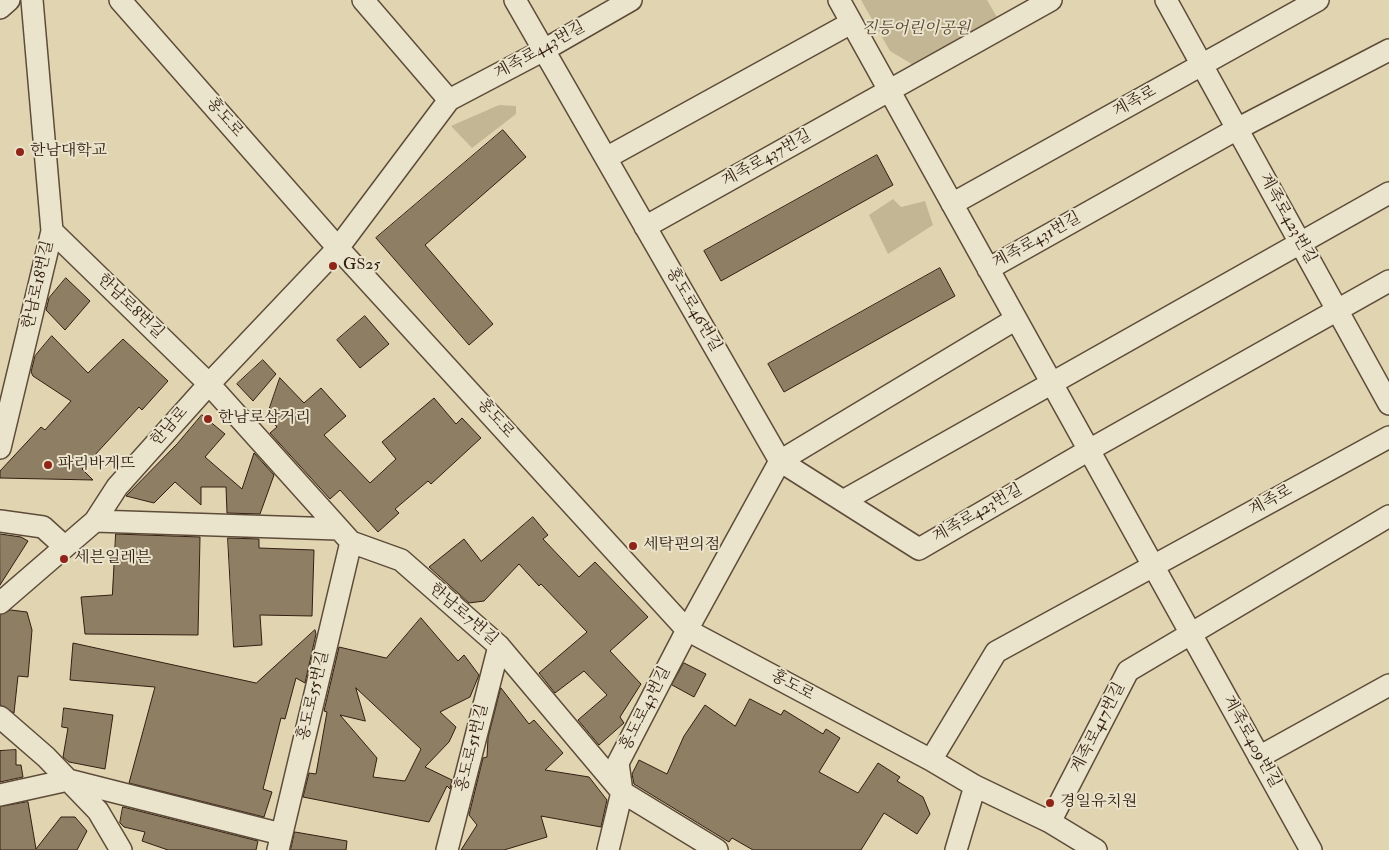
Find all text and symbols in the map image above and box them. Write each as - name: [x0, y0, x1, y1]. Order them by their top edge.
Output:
- street label: 계족로443번길: [491, 18, 589, 84]
- park label: 진등어린이공원: [862, 20, 970, 40]
- street label: 계족로: [1110, 82, 1160, 122]
- street label: 홍도로: [202, 94, 246, 142]
- street label: 계족로437번길: [719, 127, 815, 191]
- place label: 한남대학교: [30, 142, 107, 162]
- marker: 한남대학교: [14, 146, 26, 158]
- street label: 계족로423번길: [1254, 171, 1320, 267]
- street label: 계족로431번길: [990, 209, 1084, 273]
- street label: 한남로18번길: [19, 239, 59, 331]
- place label: GS25: [343, 256, 380, 276]
- marker: GS25: [327, 260, 339, 272]
- street label: 홍도로46번길: [661, 265, 725, 355]
- street label: 한남로8번길: [93, 271, 167, 343]
- street label: 홍도로: [472, 395, 518, 443]
- street label: 한남로: [147, 403, 193, 451]
- place label: 한남로삼거리: [218, 409, 311, 429]
- marker: 한남로삼거리: [202, 413, 214, 425]
- place label: 파리바게뜨: [58, 455, 135, 475]
- marker: 파리바게뜨: [42, 459, 54, 471]
- street label: 계족로423번길: [930, 481, 1026, 547]
- street label: 계족로: [1246, 481, 1296, 521]
- place label: 세탁편의점: [643, 536, 720, 556]
- marker: 세탁편의점: [627, 540, 639, 552]
- place label: 세븐일레븐: [74, 549, 151, 569]
- marker: 세븐일레븐: [58, 553, 70, 565]
- street label: 한남로7번길: [425, 580, 501, 650]
- street label: 홍도로55번길: [294, 649, 334, 743]
- street label: 홍도로43번길: [617, 664, 675, 754]
- street label: 홍도로: [767, 667, 817, 705]
- street label: 계족로417번길: [1068, 680, 1130, 776]
- street label: 계족로409번길: [1218, 693, 1284, 791]
- street label: 홍도로51번길: [453, 702, 493, 794]
- place label: 경일유치원: [1060, 793, 1137, 813]
- marker: 경일유치원: [1044, 797, 1056, 809]

